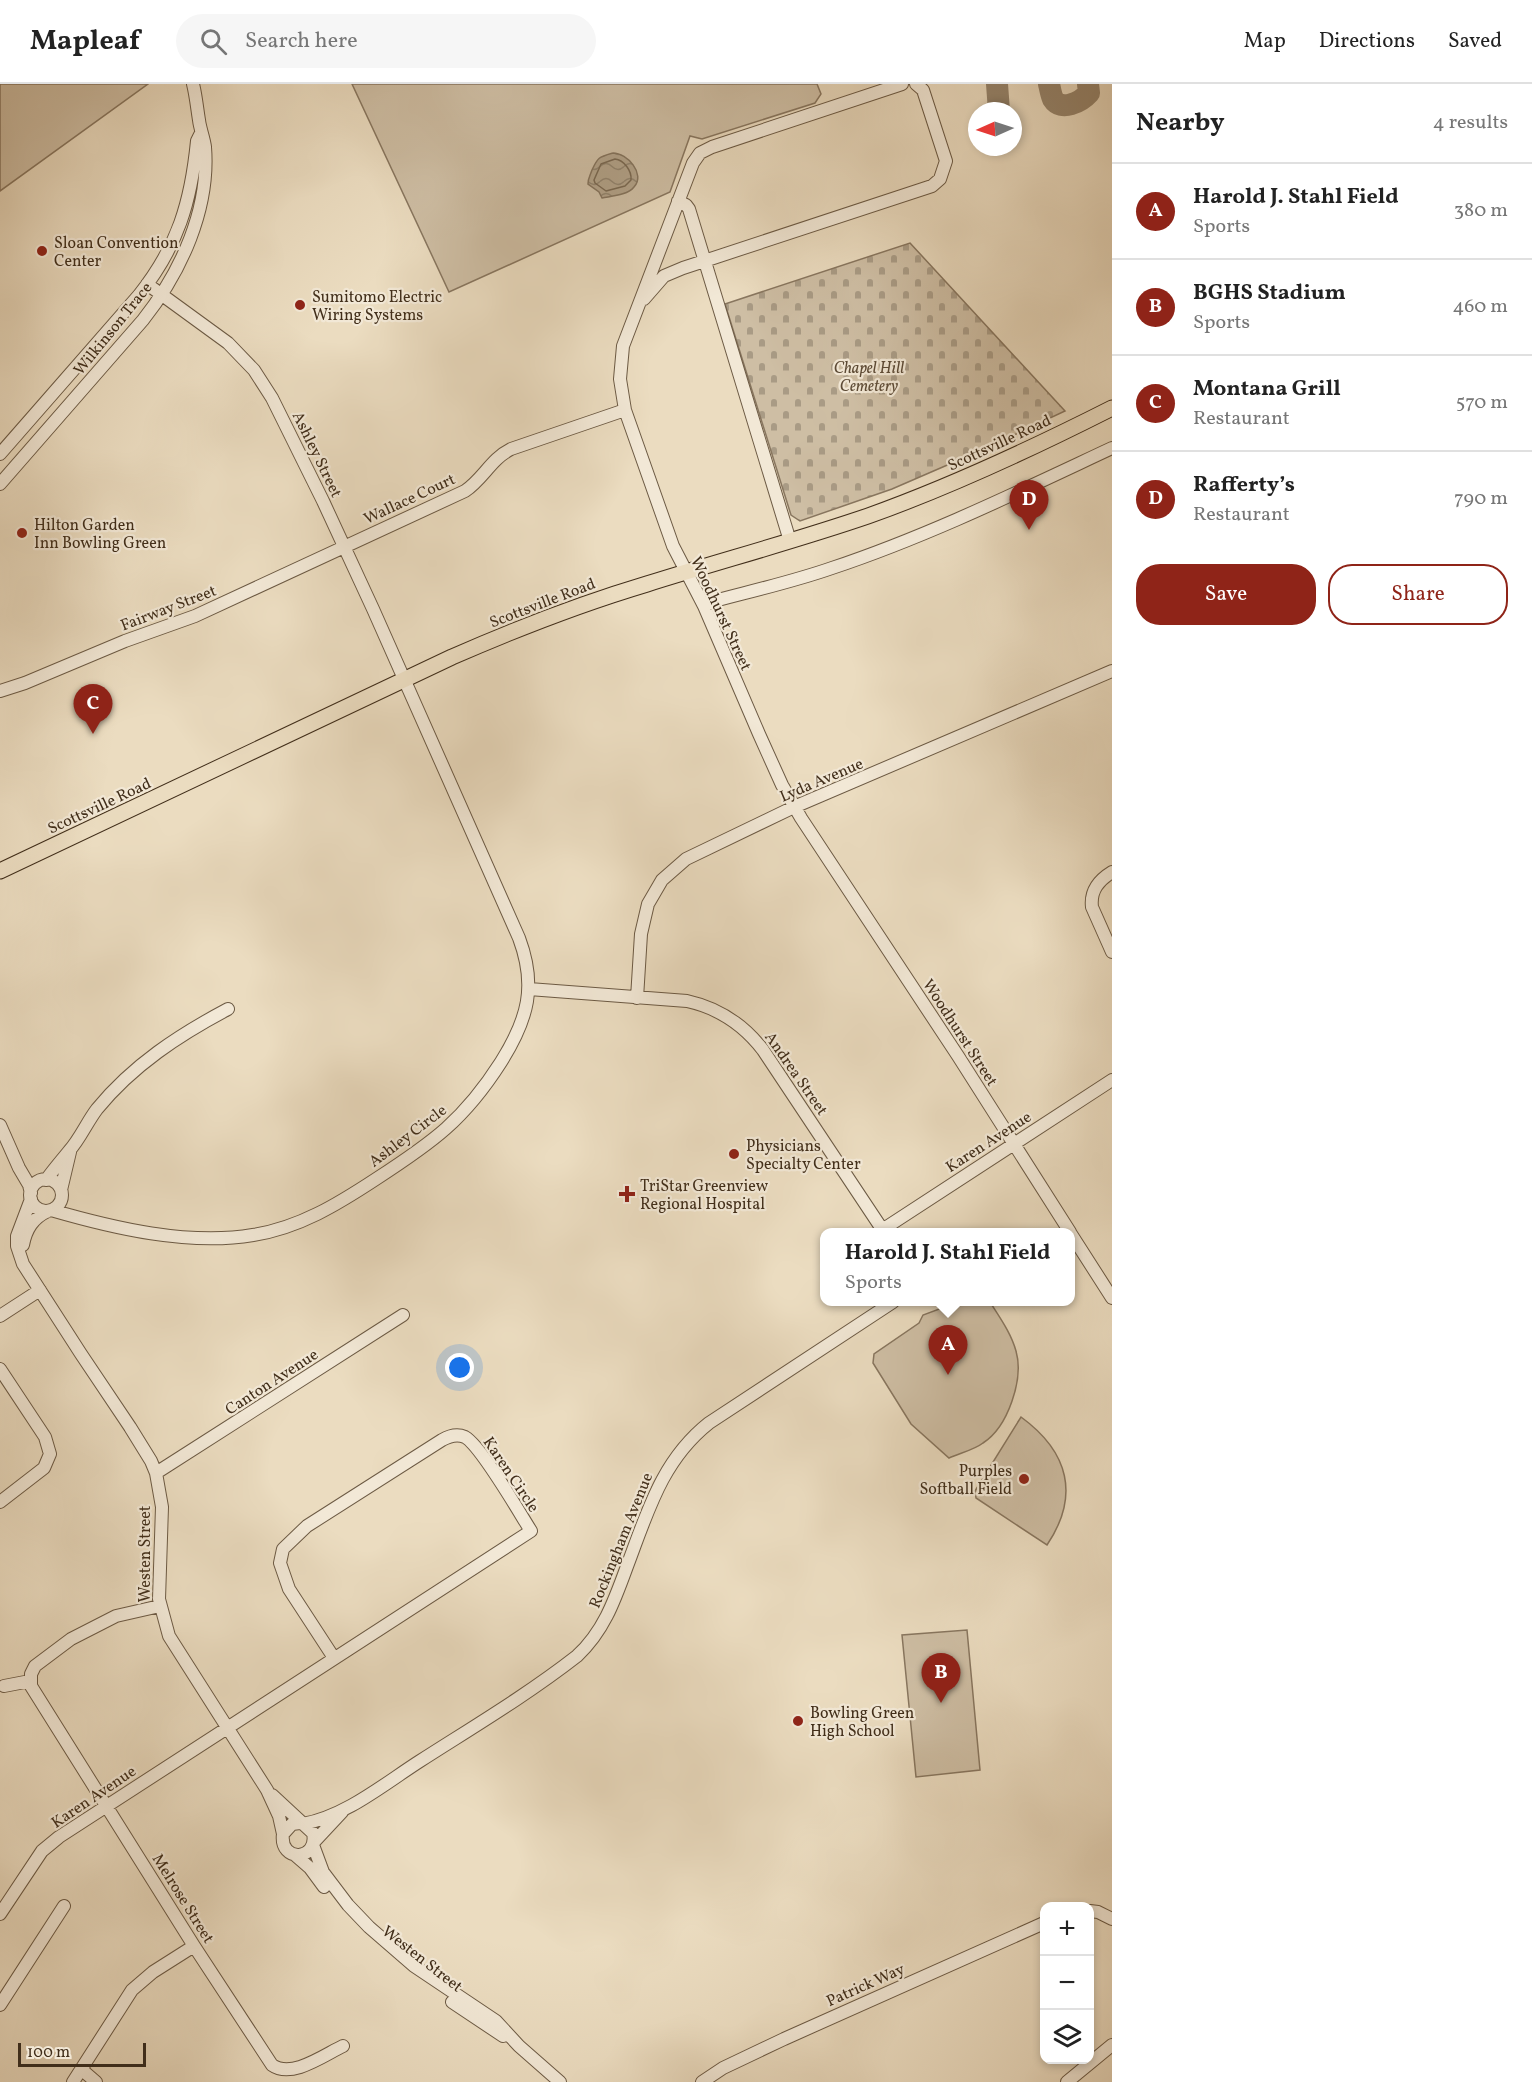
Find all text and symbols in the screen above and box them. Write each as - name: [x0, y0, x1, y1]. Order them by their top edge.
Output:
- search box: [176, 14, 596, 68]
- text: Mapleaf: [30, 22, 140, 61]
- icon: search: [197, 25, 230, 58]
- text: Search here: [245, 26, 358, 57]
- text: Map: [1244, 27, 1286, 56]
- text: Directions: [1319, 27, 1415, 56]
- text: Saved: [1448, 27, 1502, 56]
- north arrow: [968, 102, 1022, 156]
- text: Nearby: [1136, 105, 1225, 141]
- text: 4 results: [1433, 109, 1508, 137]
- text: Harold J. Stahl Field: [1193, 182, 1399, 213]
- text: A: [1148, 197, 1163, 225]
- text: 380 m: [1454, 197, 1508, 225]
- text: Sports: [1193, 213, 1250, 241]
- place label: Sloan Convention Center: [54, 233, 179, 273]
- marker: Sloan Convention Center: [35, 244, 49, 258]
- street label: Wilkinson Trace: [69, 278, 158, 380]
- text: BGHS Stadium: [1193, 278, 1346, 309]
- place label: Sumitomo Electric Wiring Systems: [312, 287, 442, 327]
- text: B: [1149, 293, 1162, 321]
- text: 460 m: [1452, 293, 1508, 321]
- marker: Sumitomo Electric Wiring Systems: [293, 298, 307, 312]
- text: Sports: [1193, 309, 1250, 337]
- park label: Chapel Hill Cemetery: [834, 358, 904, 398]
- text: Montana Grill: [1193, 374, 1341, 405]
- text: C: [1149, 389, 1162, 417]
- text: 570 m: [1456, 389, 1508, 417]
- text: Restaurant: [1193, 405, 1290, 433]
- street label: Ashley Street: [286, 408, 347, 502]
- street label: Scottsville Road: [945, 410, 1055, 477]
- street label: Wallace Court: [360, 469, 460, 531]
- text: Rafferty’s: [1193, 470, 1295, 501]
- pin: D: [1010, 480, 1048, 530]
- text: D: [1148, 485, 1163, 513]
- text: 790 m: [1454, 485, 1508, 513]
- text: Restaurant: [1193, 501, 1290, 529]
- place label: Hilton Garden Inn Bowling Green: [34, 515, 166, 555]
- marker: Hilton Garden Inn Bowling Green: [15, 526, 29, 540]
- street label: Woodhurst Street: [684, 553, 756, 675]
- button: Save: [1136, 564, 1316, 625]
- button: Share: [1328, 564, 1508, 625]
- street label: Scottsville Road: [487, 574, 599, 634]
- street label: Fairway Street: [118, 580, 220, 637]
- pin: C: [74, 684, 112, 734]
- street label: Lyda Avenue: [777, 753, 867, 808]
- street label: Scottsville Road: [45, 773, 155, 840]
- street label: Woodhurst Street: [916, 975, 1002, 1091]
- street label: Andrea Street: [758, 1028, 832, 1121]
- street label: Ashley Circle: [365, 1100, 452, 1173]
- street label: Karen Avenue: [942, 1107, 1036, 1179]
- place label: Physicians Specialty Center: [746, 1136, 861, 1176]
- marker: Physicians Specialty Center: [727, 1147, 741, 1161]
- place label: TriStar Greenview Regional Hospital: [640, 1176, 769, 1216]
- marker: TriStar Greenview Regional Hospital: [618, 1185, 636, 1203]
- popup: [820, 1228, 1075, 1306]
- text: Harold J. Stahl Field: [845, 1238, 1050, 1269]
- text: Sports: [845, 1269, 902, 1297]
- pin: A: [928, 1326, 968, 1375]
- street label: Canton Avenue: [221, 1344, 323, 1421]
- your location: [445, 1353, 474, 1382]
- street label: Karen Circle: [477, 1433, 544, 1517]
- place label: Purples Softball Field: [919, 1461, 1012, 1501]
- street label: Rockingham Avenue: [585, 1470, 659, 1612]
- marker: Purples Softball Field: [1017, 1472, 1031, 1486]
- street label: Westen Street: [135, 1505, 157, 1602]
- pin: B: [922, 1654, 960, 1703]
- place label: Bowling Green High School: [810, 1703, 914, 1743]
- marker: Bowling Green High School: [791, 1714, 805, 1728]
- street label: Karen Avenue: [47, 1761, 141, 1834]
- street label: Melrose Street: [146, 1850, 219, 1948]
- map controls: [1040, 1902, 1094, 2064]
- button: +: [1040, 1902, 1094, 1956]
- street label: Westen Street: [377, 1921, 467, 1998]
- button: −: [1040, 1956, 1094, 2010]
- street label: Patrick Way: [823, 1959, 909, 2013]
- button: layers: [1040, 2010, 1094, 2064]
- scale bar: [18, 2040, 146, 2068]
- text: 100 m: [27, 2042, 70, 2064]

